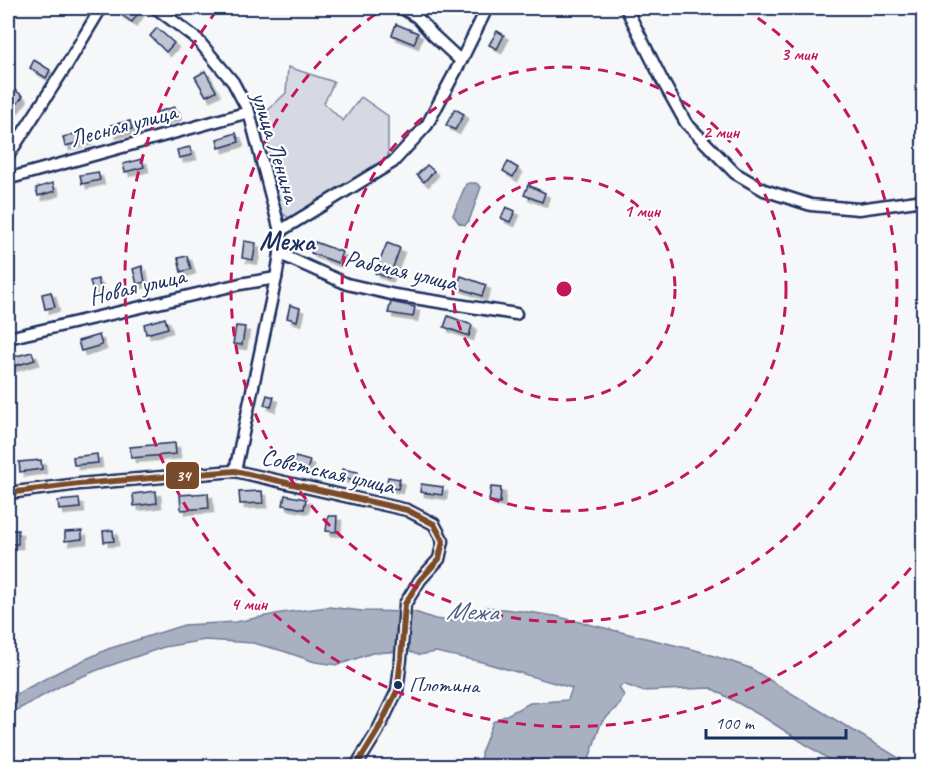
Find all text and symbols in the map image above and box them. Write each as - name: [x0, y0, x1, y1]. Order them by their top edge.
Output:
- text: 3 мин: [781, 43, 818, 65]
- street label: улица Ленина: [244, 86, 308, 208]
- street label: Лесная улица: [66, 96, 182, 154]
- text: 2 мин: [703, 121, 740, 143]
- text: 1 мин: [624, 200, 661, 222]
- district label: Межа: [259, 224, 317, 258]
- street label: Рабочая улица: [342, 243, 462, 298]
- street label: Новая улица: [86, 260, 190, 312]
- centre of rings: [554, 279, 574, 299]
- street label: Советская улица: [259, 441, 399, 501]
- line badge: 34: [165, 461, 200, 490]
- text: 34: [176, 466, 192, 486]
- text: 4 мин: [231, 593, 268, 615]
- water label: Межа: [446, 594, 501, 628]
- place label: Плотина: [409, 671, 481, 699]
- marker: Плотина: [392, 679, 404, 691]
- scale bar: [706, 702, 846, 740]
- text: 100 m: [715, 712, 756, 734]

